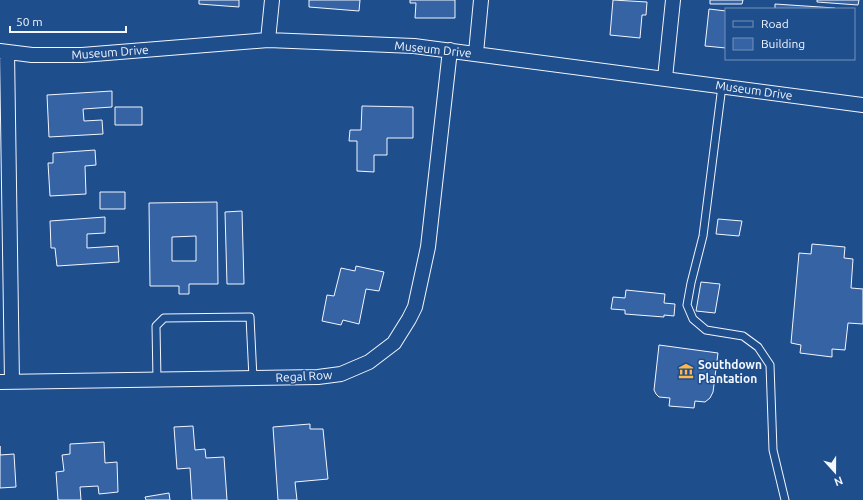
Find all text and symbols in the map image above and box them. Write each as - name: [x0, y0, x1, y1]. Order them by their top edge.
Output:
- scale bar: [10, 8, 126, 34]
- legend: [725, 8, 855, 60]
- text: 50 m: [16, 15, 43, 28]
- text: Road: [761, 17, 789, 30]
- text: Building: [761, 37, 805, 50]
- street label: Museum Drive: [394, 38, 472, 60]
- street label: Museum Drive: [71, 43, 149, 61]
- street label: Museum Drive: [715, 78, 793, 102]
- place label: Southdown Plantation: [698, 358, 762, 385]
- museum icon: Southdown Plantation: [677, 362, 695, 380]
- street label: Regal Row: [275, 368, 333, 384]
- north arrow: [815, 452, 855, 492]
- text: N: [833, 474, 845, 488]

